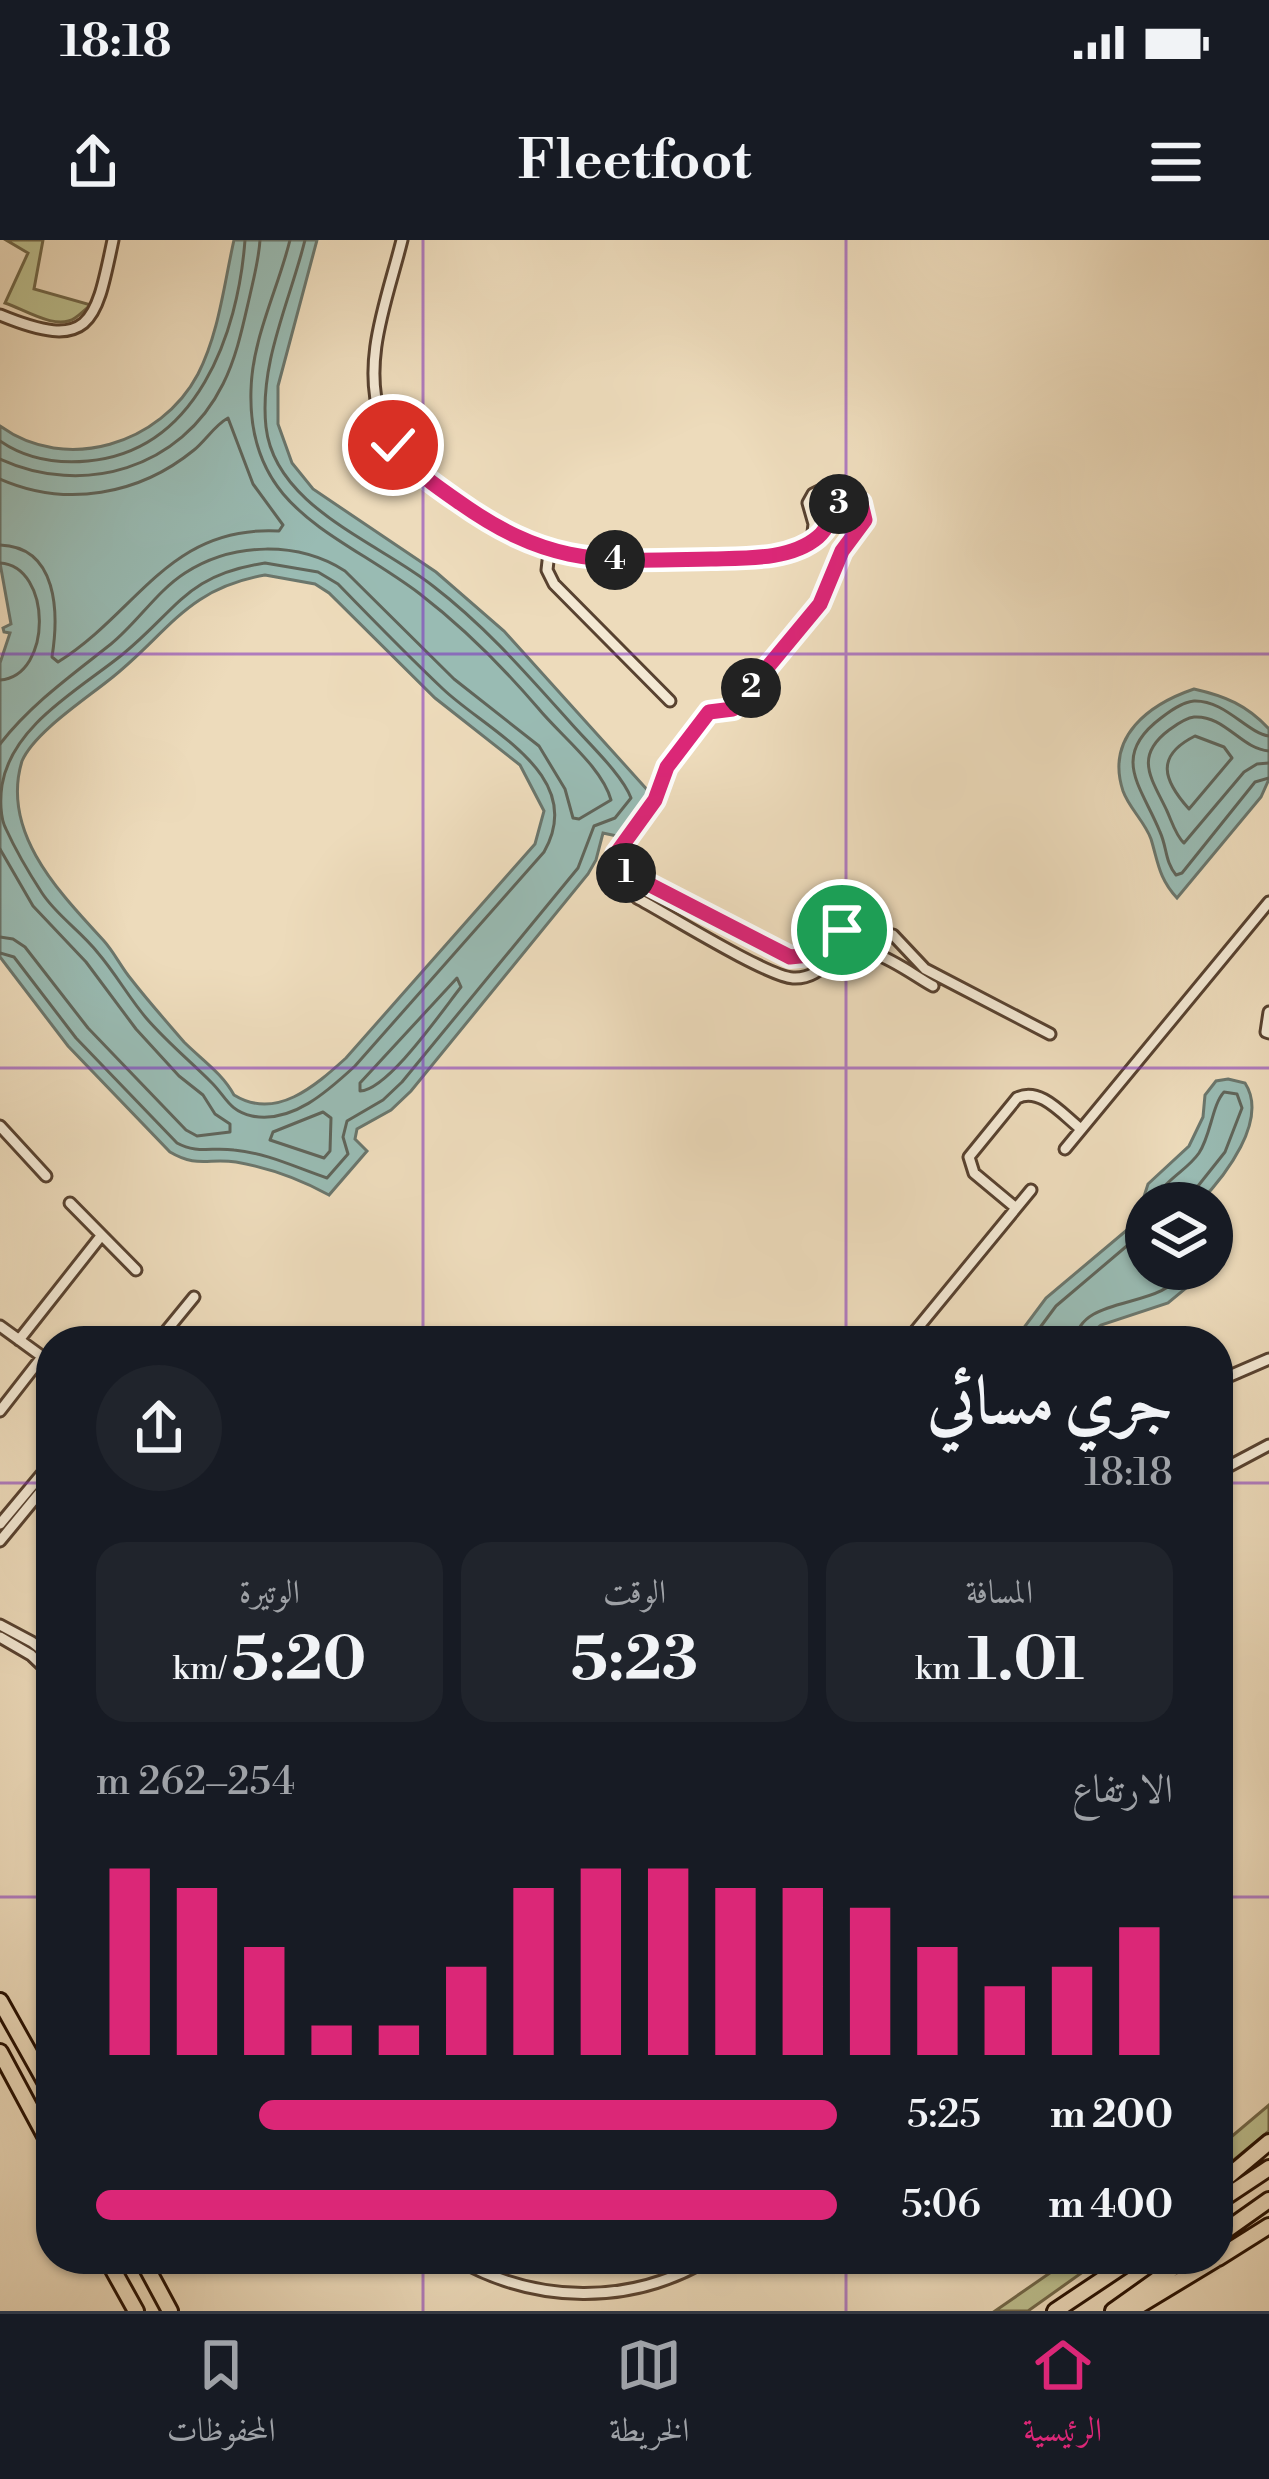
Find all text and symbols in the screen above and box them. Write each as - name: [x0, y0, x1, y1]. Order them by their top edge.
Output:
- text: 18:18: [60, 14, 171, 71]
- text: Fleetfoot: [518, 128, 751, 196]
- icon: share: [60, 129, 126, 195]
- icon: menu: [1143, 129, 1209, 195]
- pin: [342, 394, 444, 496]
- icon: check: [360, 412, 426, 478]
- pin: 3: [809, 474, 869, 534]
- text: 3: [829, 483, 849, 524]
- pin: 4: [585, 530, 645, 590]
- text: 4: [604, 539, 626, 580]
- pin: 2: [721, 658, 781, 718]
- text: 2: [741, 667, 761, 708]
- pin: 1: [596, 843, 656, 903]
- text: 1: [618, 852, 634, 893]
- pin: [791, 879, 893, 981]
- icon: arrive: [809, 897, 875, 963]
- map controls: [1125, 1182, 1233, 1290]
- button: layers: [1125, 1182, 1233, 1290]
- text: جري مسائي: [927, 1362, 1173, 1445]
- button: share: [96, 1365, 222, 1491]
- text: 18:18: [1084, 1449, 1173, 1498]
- text: الوتيرة: [239, 1573, 300, 1614]
- text: الوقت: [603, 1573, 666, 1614]
- text: المسافة: [966, 1573, 1033, 1614]
- text: 5:20: [232, 1624, 366, 1699]
- text: 5:23: [571, 1624, 698, 1699]
- text: 1.01: [968, 1624, 1084, 1699]
- text: /km: [173, 1649, 232, 1690]
- text: km: [915, 1649, 968, 1690]
- text: 254–262 m: [96, 1758, 295, 1807]
- text: الارتفاع: [1072, 1766, 1173, 1815]
- text: 5:25: [907, 2091, 981, 2140]
- text: 200 m: [1050, 2091, 1173, 2140]
- text: 5:06: [901, 2181, 981, 2230]
- text: 400 m: [1048, 2181, 1173, 2230]
- tab: المحفوظات: [167, 2332, 276, 2462]
- tab: الخريطة: [609, 2332, 689, 2462]
- tab: الرئيسية: [1023, 2332, 1102, 2462]

